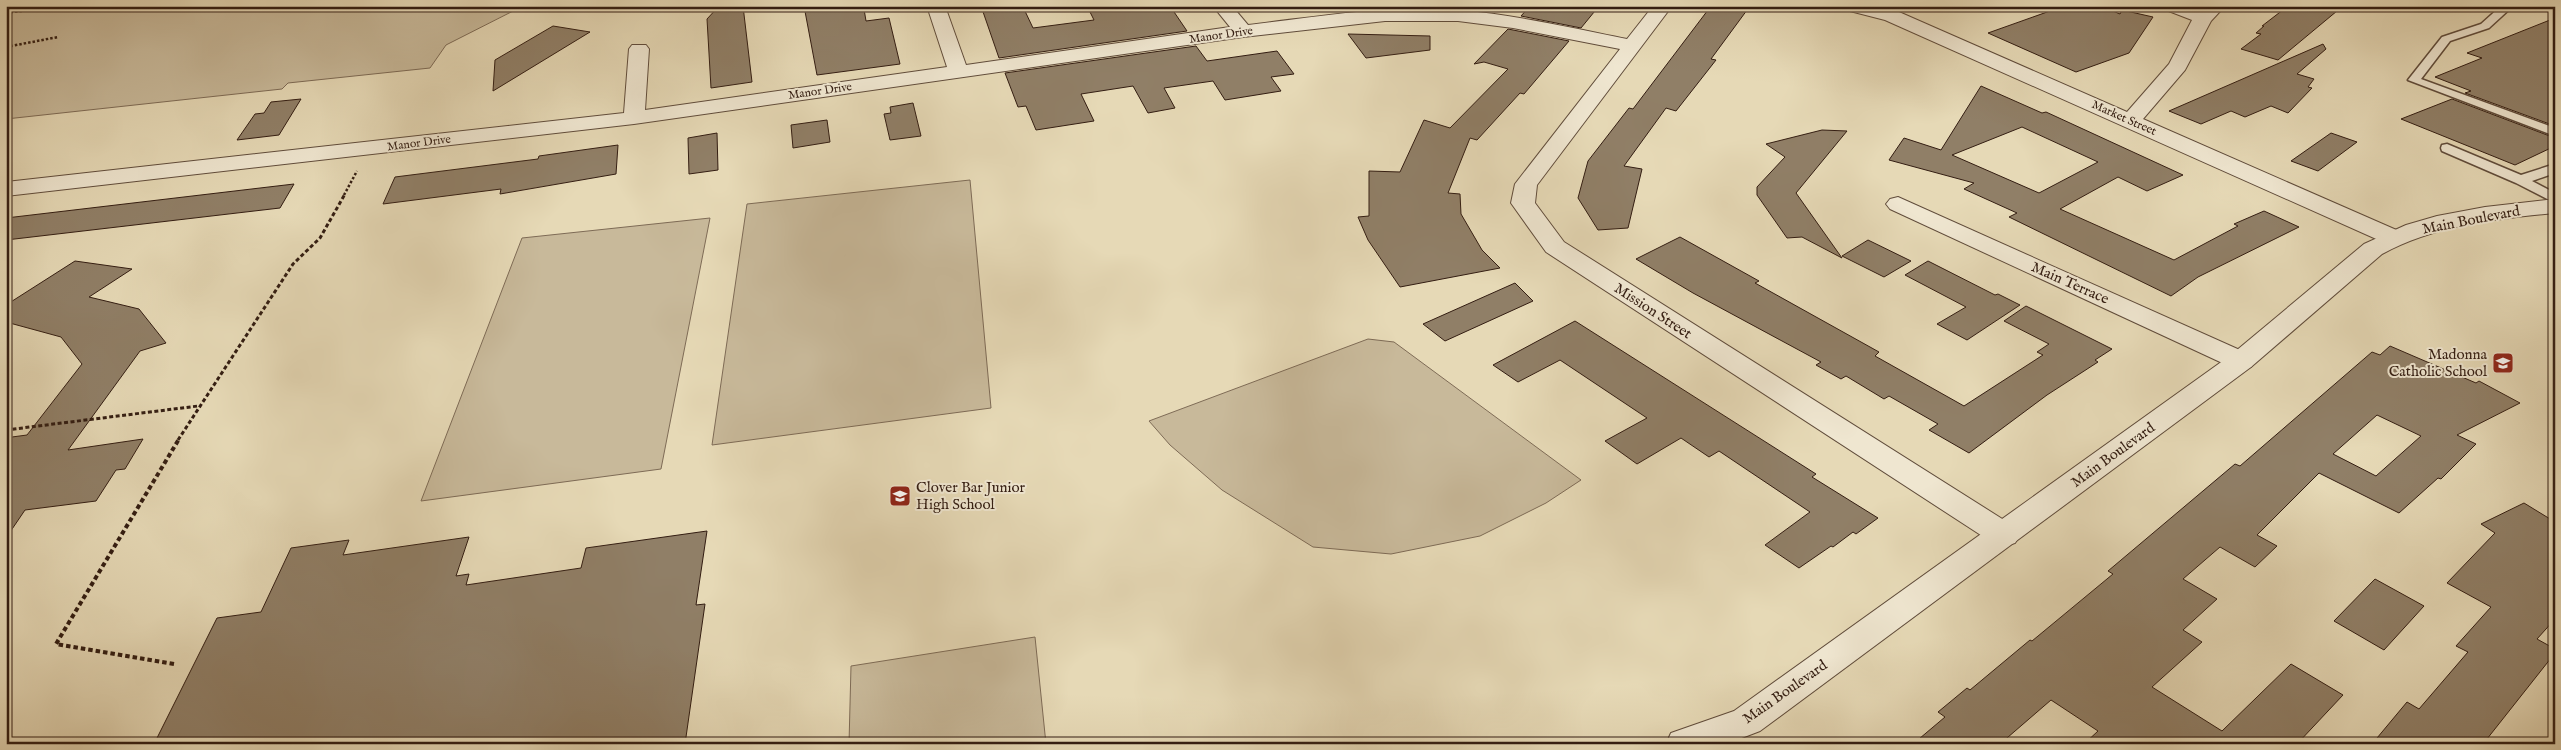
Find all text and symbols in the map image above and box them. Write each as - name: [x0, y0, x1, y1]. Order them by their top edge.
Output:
- street label: Manor Drive: [1188, 23, 1254, 47]
- street label: Manor Drive: [787, 79, 853, 103]
- street label: Market Street: [2089, 97, 2159, 139]
- street label: Manor Drive: [386, 132, 452, 154]
- street label: Main Boulevard: [2421, 201, 2522, 239]
- street label: Main Terrace: [2028, 257, 2112, 309]
- street label: Mission Street: [1610, 279, 1696, 343]
- place label: Madonna Catholic School: [2389, 345, 2488, 381]
- school or university icon: Madonna Catholic School: [2491, 351, 2515, 375]
- street label: Main Boulevard: [2067, 418, 2159, 492]
- place label: Clover Bar Junior High School: [916, 478, 1026, 514]
- school or university icon: Clover Bar Junior High School: [888, 484, 912, 508]
- street label: Main Boulevard: [1739, 655, 1832, 728]

